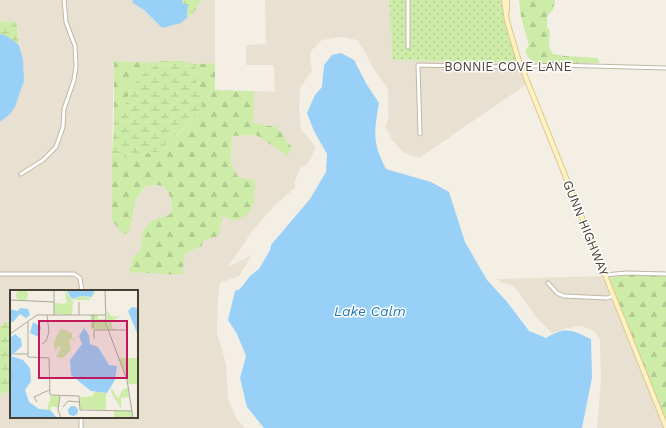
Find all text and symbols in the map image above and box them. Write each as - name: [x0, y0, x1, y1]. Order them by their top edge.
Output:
- street label: BONNIE COVE LANE: [444, 59, 572, 74]
- street label: GUNN HIGHWAY: [560, 178, 612, 278]
- inset map: [10, 290, 138, 418]
- water label: Lake Calm: [334, 303, 406, 319]

